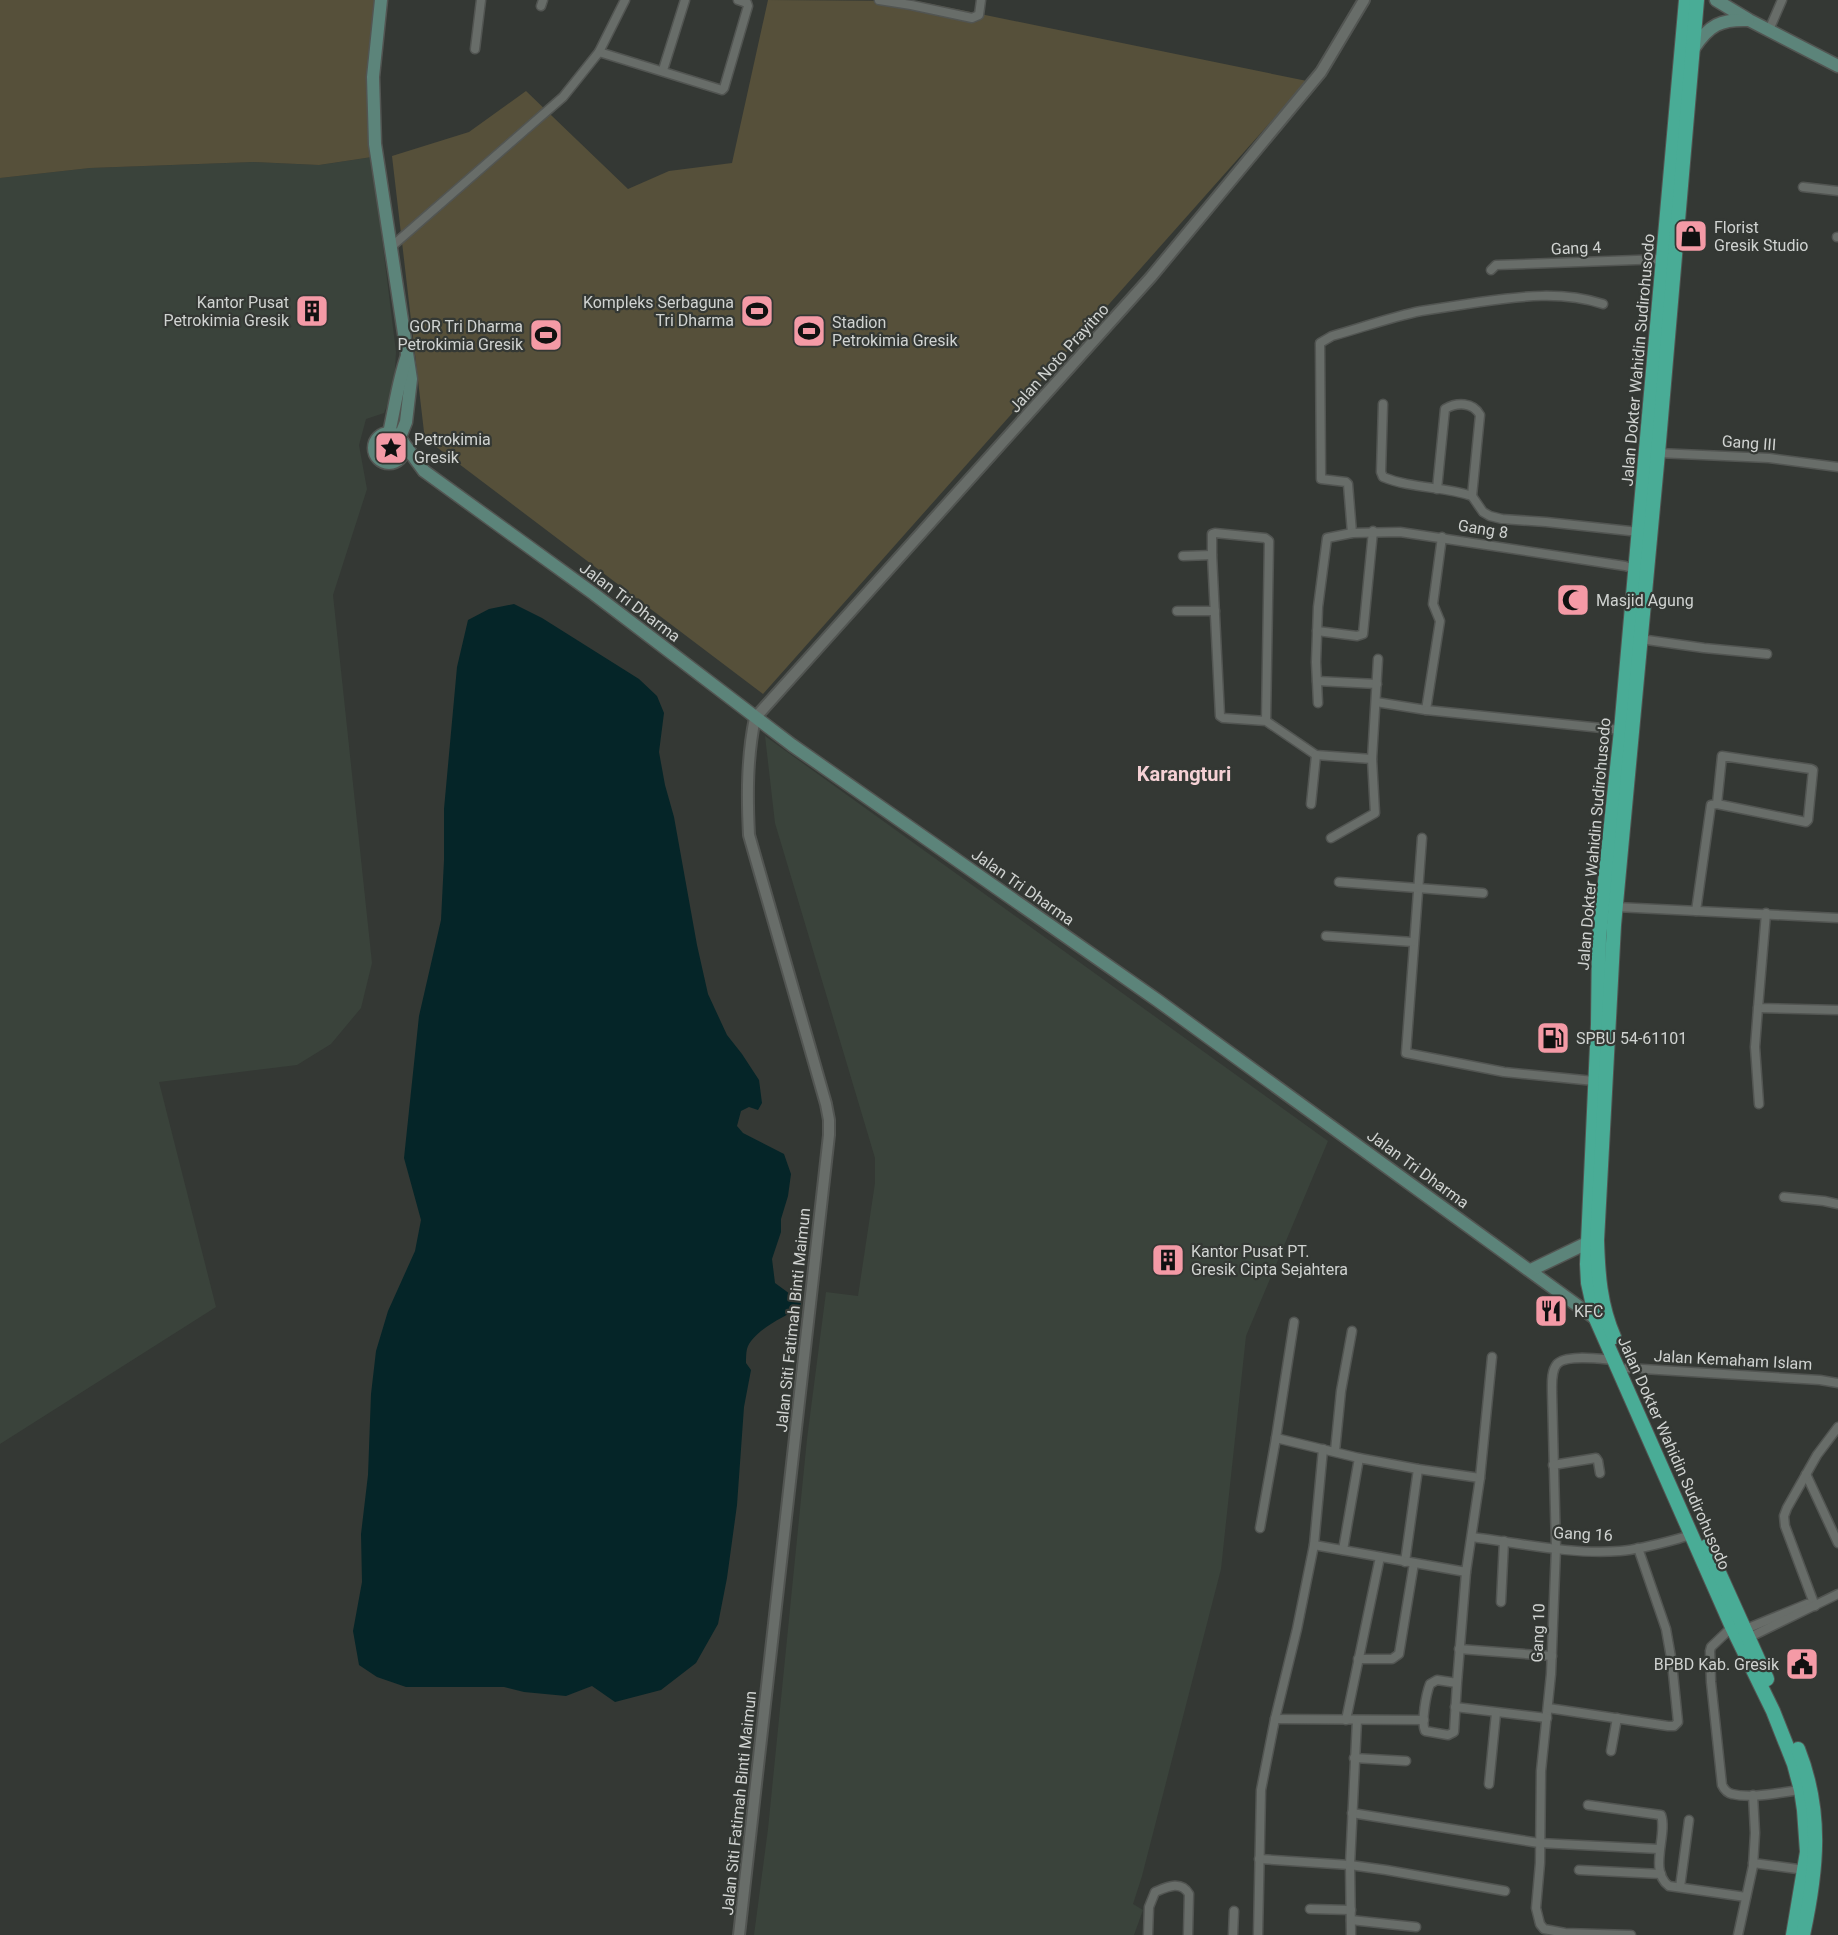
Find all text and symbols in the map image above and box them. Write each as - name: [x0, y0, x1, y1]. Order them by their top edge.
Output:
- shop icon: Florist Gresik Studio: [1673, 218, 1709, 254]
- place label: Florist Gresik Studio: [1714, 218, 1808, 255]
- street label: Jalan Dokter Wahidin Sudirohusodo: [1617, 233, 1659, 487]
- street label: Gang 4: [1550, 238, 1602, 258]
- place label: Kantor Pusat Petrokimia Gresik: [163, 293, 290, 330]
- building icon: Kantor Pusat Petrokimia Gresik: [294, 293, 330, 329]
- place label: Kompleks Serbaguna Tri Dharma: [583, 293, 734, 330]
- sports icon: Kompleks Serbaguna Tri Dharma: [739, 293, 775, 329]
- street label: Jalan Noto Prayitno: [1005, 300, 1113, 416]
- sports icon: Stadion Petrokimia Gresik: [791, 313, 827, 349]
- place label: Stadion Petrokimia Gresik: [832, 313, 959, 350]
- place label: GOR Tri Dharma Petrokimia Gresik: [397, 317, 524, 354]
- sports icon: GOR Tri Dharma Petrokimia Gresik: [528, 317, 564, 353]
- place icon: Petrokimia Gresik: [373, 430, 409, 466]
- place label: Petrokimia Gresik: [414, 430, 491, 467]
- street label: Gang III: [1721, 432, 1777, 454]
- street label: Gang 8: [1457, 516, 1509, 542]
- street label: Jalan Tri Dharma: [576, 558, 684, 646]
- mosque icon: Masjid Agung: [1555, 582, 1591, 618]
- place label: Masjid Agung: [1596, 591, 1694, 610]
- street label: Jalan Dokter Wahidin Sudirohusodo: [1573, 717, 1615, 971]
- district label: Karangturi: [1137, 762, 1231, 786]
- street label: Jalan Tri Dharma: [968, 845, 1078, 929]
- fuel station icon: SPBU 54-61101: [1535, 1020, 1571, 1056]
- place label: SPBU 54-61101: [1576, 1029, 1687, 1048]
- street label: Jalan Tri Dharma: [1363, 1126, 1473, 1212]
- street label: Jalan Siti Fatimah Binti Maimun: [772, 1207, 814, 1433]
- building icon: Kantor Pusat PT. Gresik Cipta Sejahtera: [1150, 1242, 1186, 1278]
- place label: Kantor Pusat PT. Gresik Cipta Sejahtera: [1191, 1242, 1348, 1279]
- restaurant icon: KFC: [1533, 1293, 1569, 1329]
- place label: KFC: [1574, 1302, 1603, 1321]
- street label: Jalan Dokter Wahidin Sudirohusodo: [1614, 1333, 1734, 1573]
- street label: Jalan Kemaham Islam: [1653, 1346, 1813, 1374]
- street label: Gang 16: [1553, 1523, 1613, 1545]
- street label: Gang 10: [1527, 1603, 1549, 1663]
- public building icon: BPBD Kab. Gresik: [1784, 1646, 1820, 1682]
- place label: BPBD Kab. Gresik: [1654, 1655, 1780, 1674]
- street label: Jalan Siti Fatimah Binti Maimun: [718, 1690, 760, 1916]

